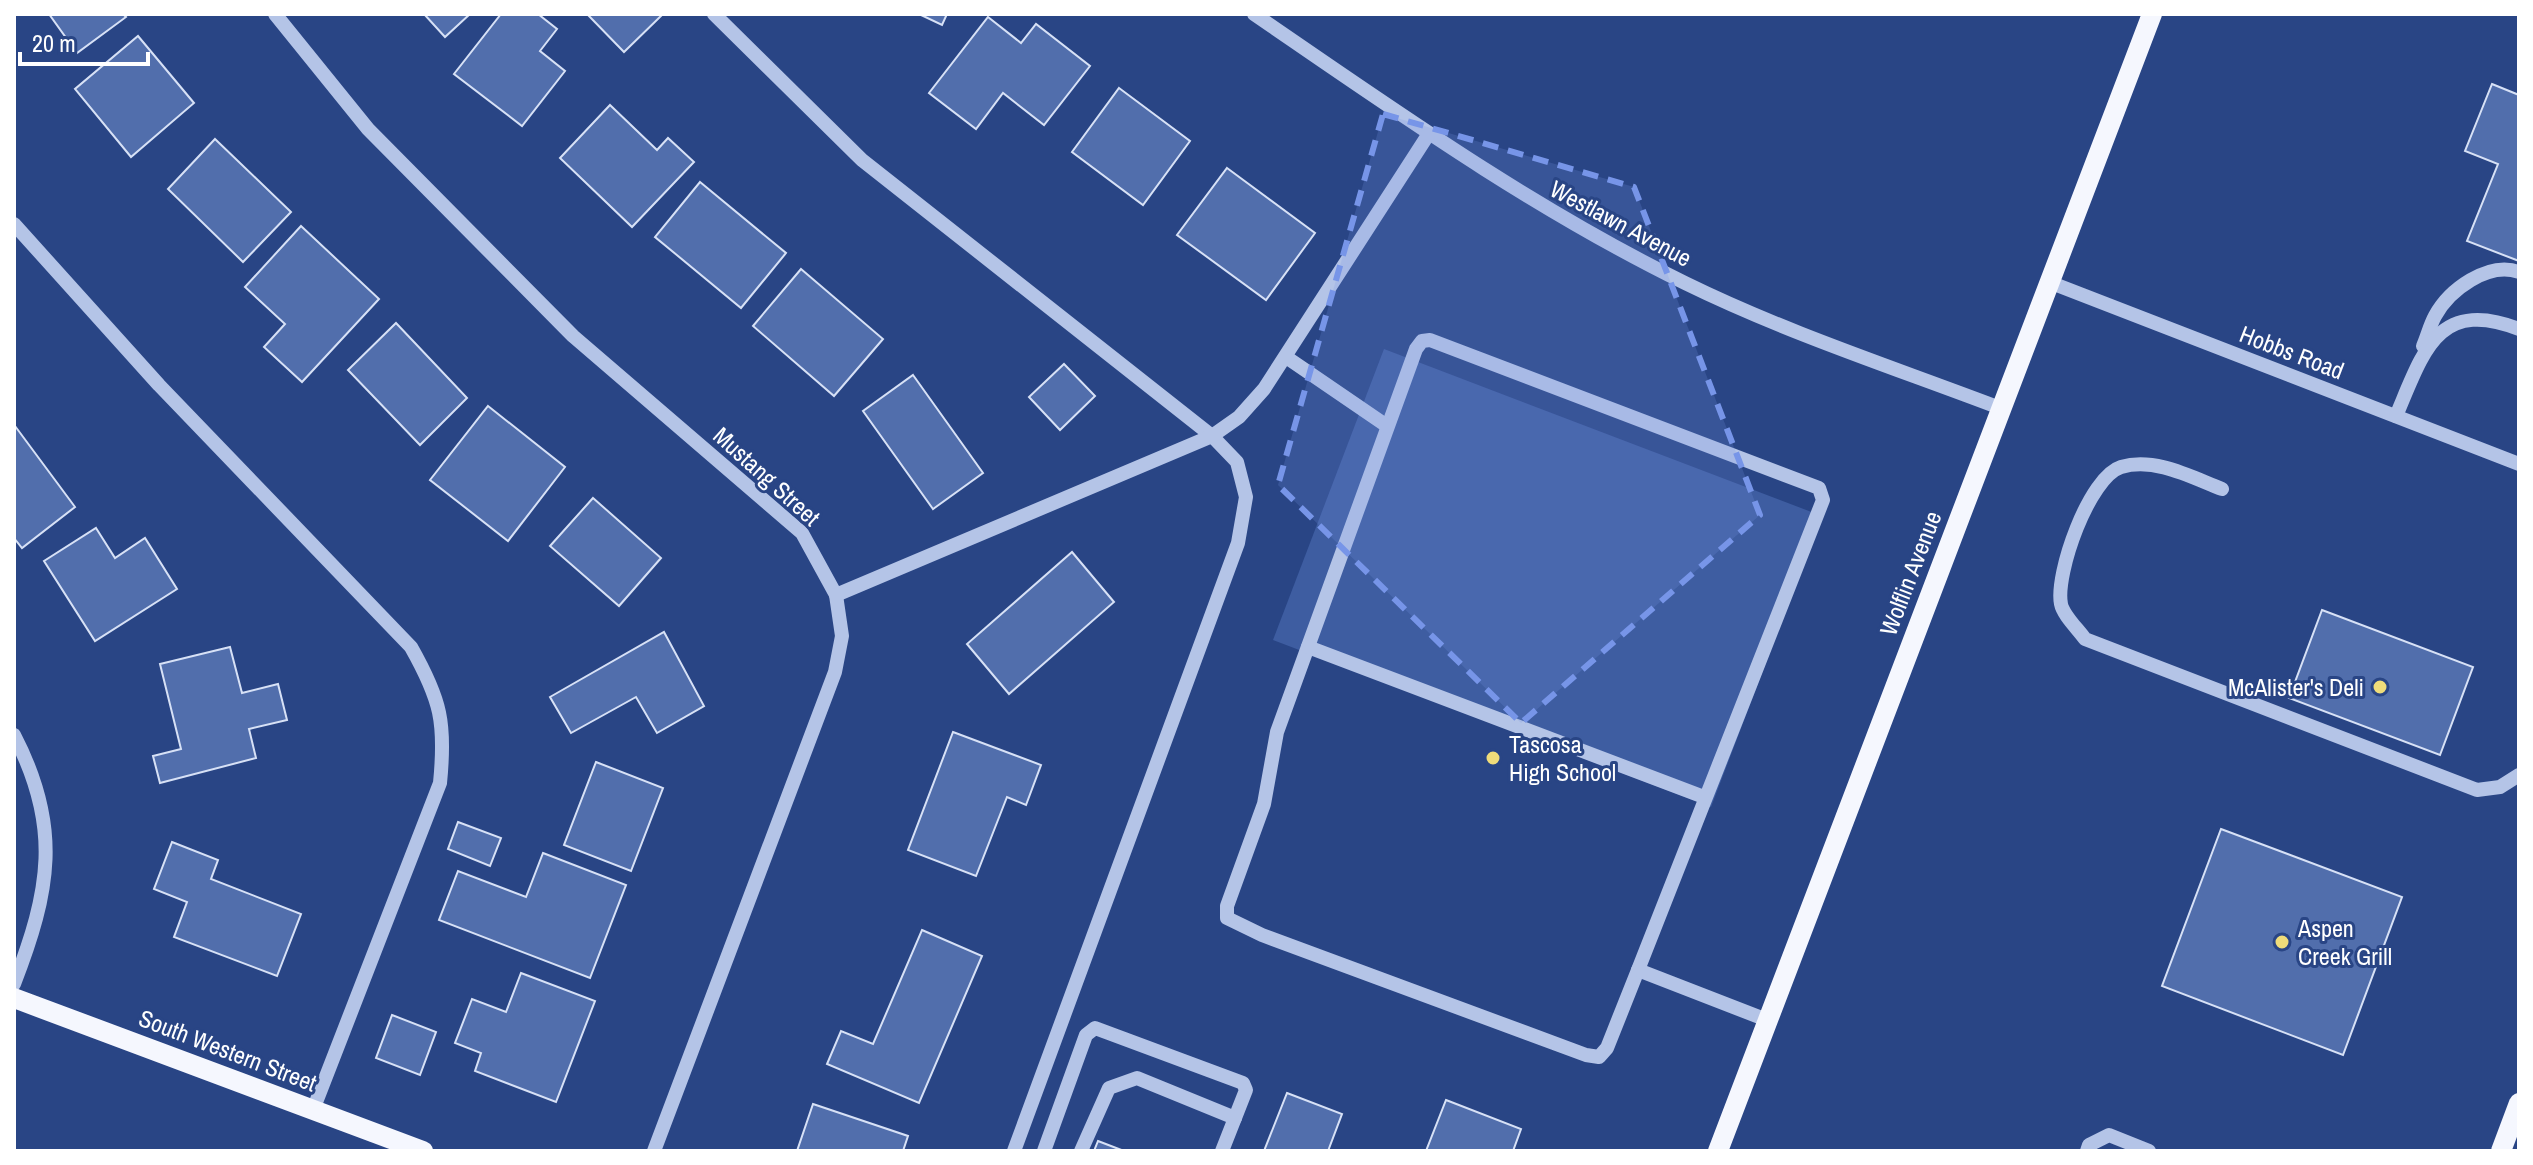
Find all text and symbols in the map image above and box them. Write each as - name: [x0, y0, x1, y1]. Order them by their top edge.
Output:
- scale bar: [20, 16, 148, 66]
- text: 20 m: [32, 27, 76, 59]
- street label: Westlawn Avenue: [1545, 172, 1697, 274]
- street label: Hobbs Road: [2235, 317, 2349, 387]
- street label: Mustang Street: [707, 419, 828, 533]
- street label: Wolflin Avenue: [1872, 506, 1948, 640]
- place label: McAlister's Deli: [2228, 671, 2364, 703]
- marker: McAlister's Deli: [2371, 678, 2389, 696]
- place label: Tascosa High School: [1509, 728, 1616, 788]
- marker: Tascosa High School: [1484, 749, 1502, 767]
- place label: Aspen Creek Grill: [2297, 912, 2392, 972]
- marker: Aspen Creek Grill: [2273, 933, 2291, 951]
- street label: South Western Street: [135, 1001, 322, 1099]

